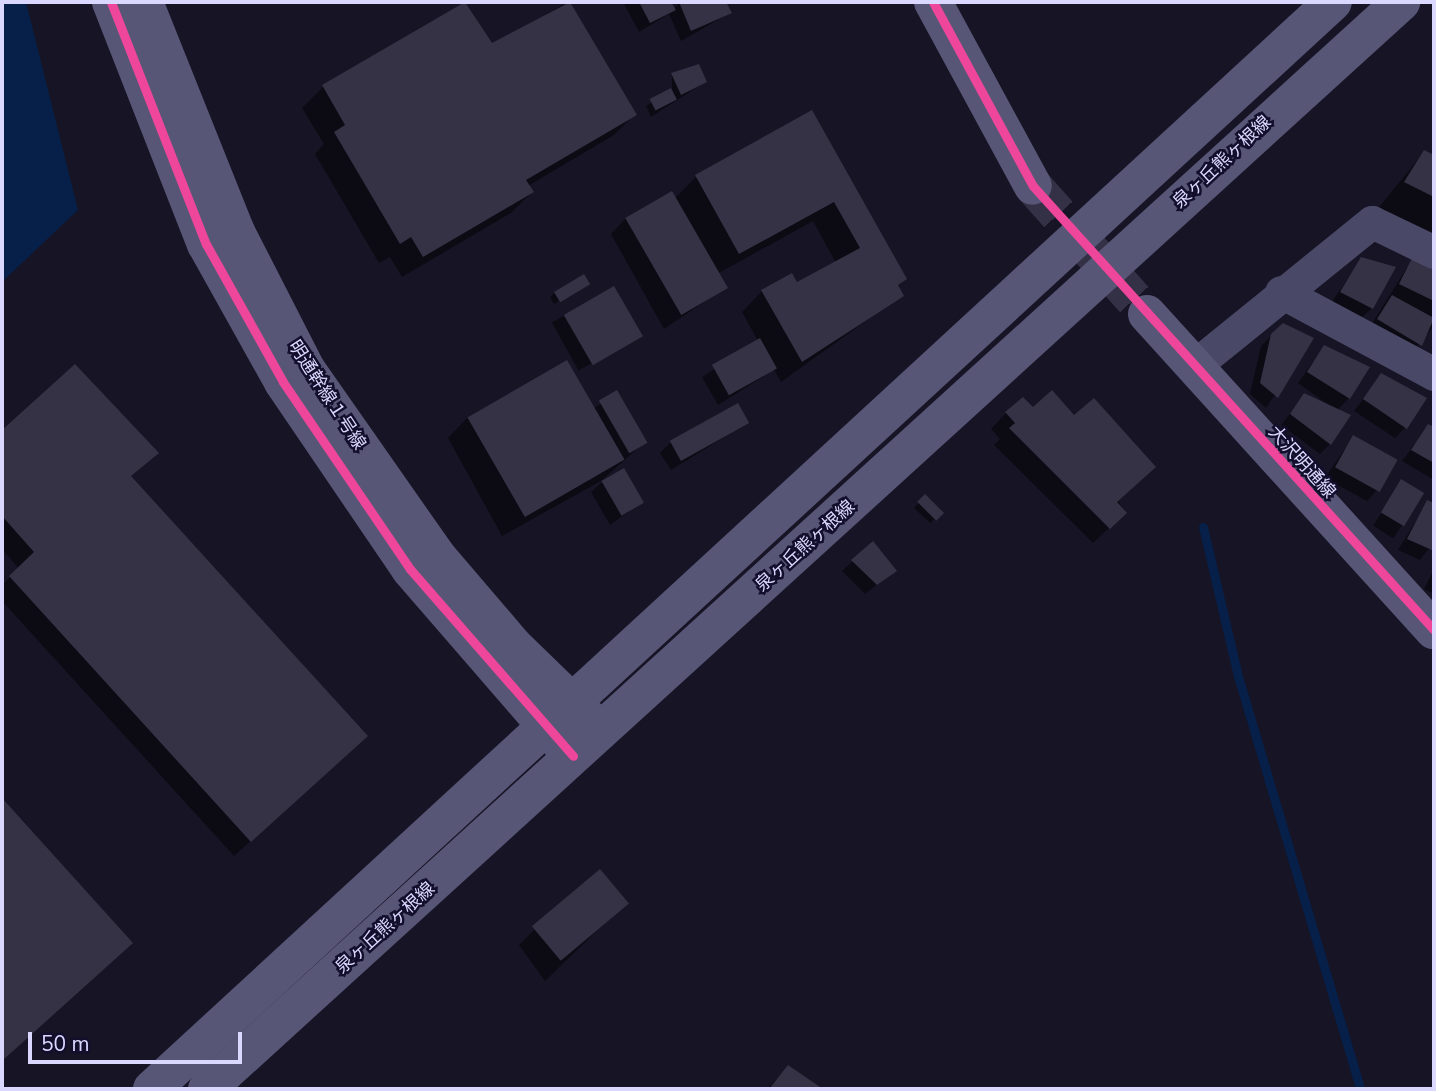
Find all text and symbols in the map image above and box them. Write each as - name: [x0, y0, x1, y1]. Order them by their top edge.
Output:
- street label: 泉ヶ丘熊ヶ根線: [1169, 111, 1275, 213]
- street label: 明通幹線１号線: [284, 336, 370, 454]
- street label: 大沢明通線: [1264, 421, 1340, 503]
- street label: 泉ヶ丘熊ヶ根線: [751, 496, 859, 596]
- street label: 泉ヶ丘熊ヶ根線: [331, 878, 439, 978]
- scale bar: [32, 1018, 245, 1062]
- text: 50 m: [41, 1030, 90, 1058]

